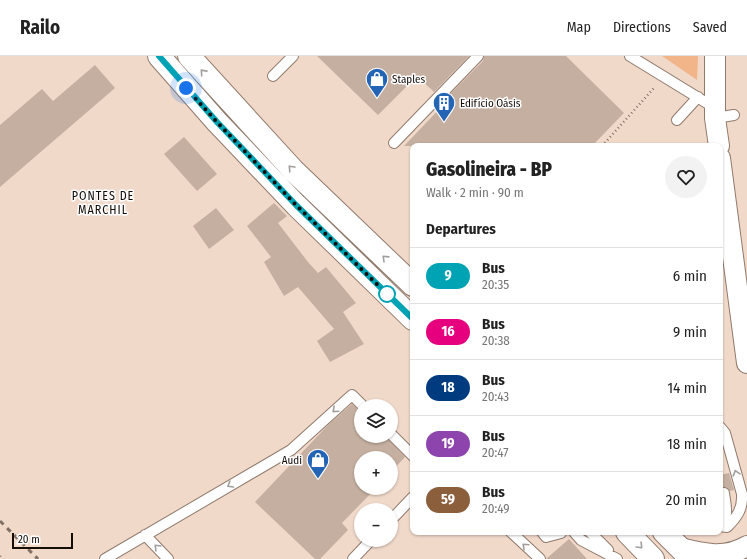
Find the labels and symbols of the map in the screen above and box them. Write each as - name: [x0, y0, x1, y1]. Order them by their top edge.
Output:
- shop icon: Staples: [364, 66, 390, 99]
- one-way arrow: [200, 69, 208, 77]
- place label: Staples: [392, 73, 426, 86]
- your location: [176, 78, 196, 98]
- building icon: Edifício Oásis: [431, 90, 457, 123]
- place label: Edifício Oásis: [460, 97, 521, 110]
- one-way arrow: [288, 165, 296, 173]
- district label: PONTES DE MARCHIL: [72, 189, 134, 217]
- one-way arrow: [382, 255, 390, 263]
- unlabelled marker: [378, 285, 396, 303]
- one-way arrow: [332, 405, 340, 413]
- shop icon: Audi: [305, 447, 331, 480]
- place label: Audi: [282, 454, 302, 467]
- one-way arrow: [732, 470, 741, 477]
- one-way arrow: [227, 481, 234, 488]
- scale bar: [12, 531, 73, 550]
- one-way arrow: [635, 541, 642, 548]
- one-way arrow: [522, 543, 530, 550]
- one-way arrow: [154, 544, 162, 552]

